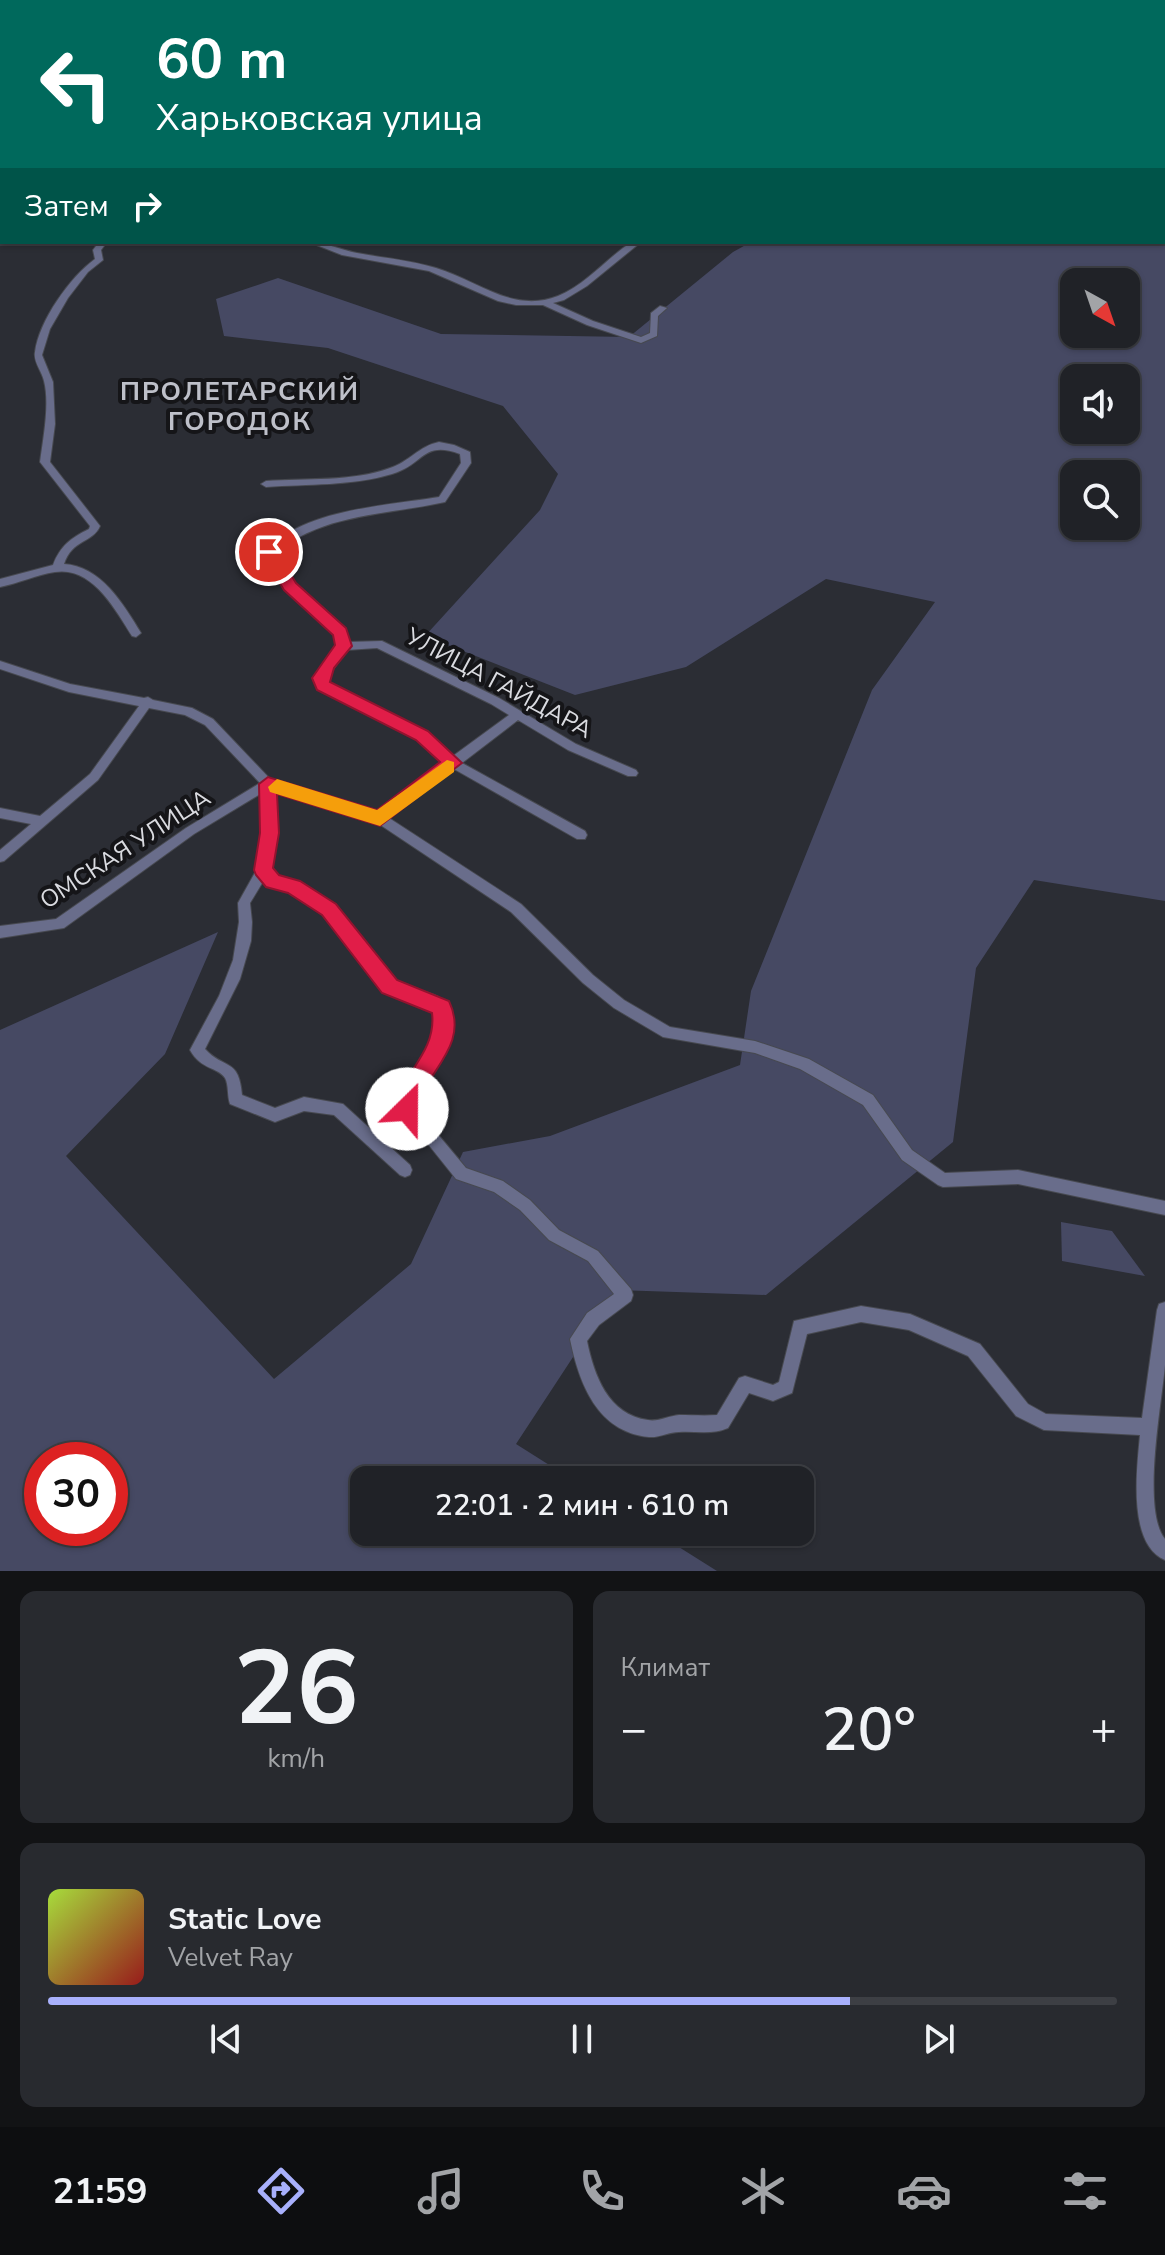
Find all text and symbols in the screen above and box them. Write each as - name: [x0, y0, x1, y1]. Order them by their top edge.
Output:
- text: 60 m: [156, 21, 287, 98]
- icon: left: [24, 32, 128, 136]
- text: Харьковская улица: [156, 94, 483, 143]
- icon: right: [125, 184, 169, 228]
- text: Затем: [24, 186, 109, 227]
- north arrow: [1060, 268, 1140, 348]
- map controls: [1060, 268, 1140, 540]
- button: sound: [1060, 364, 1140, 444]
- district label: ПРОЛЕТАРСКИЙ ГОРОДОК: [120, 374, 360, 439]
- button: search: [1060, 460, 1140, 540]
- pin: [235, 518, 303, 586]
- icon: arrive: [247, 530, 291, 574]
- street label: УЛИЦА ГАЙДАРА: [399, 620, 598, 746]
- street label: ОМСКАЯ УЛИЦА: [34, 782, 217, 916]
- position arrow: [365, 1067, 449, 1151]
- speed limit sign: 30: [24, 1442, 128, 1546]
- text: 22:01 · 2 мин · 610 m: [435, 1485, 729, 1526]
- text: 26: [234, 1618, 359, 1760]
- text: Климат: [621, 1650, 710, 1685]
- text: 20°: [822, 1689, 916, 1771]
- text: −: [621, 1700, 647, 1760]
- text: +: [1091, 1700, 1117, 1760]
- text: km/h: [268, 1741, 325, 1776]
- text: Static Love: [168, 1899, 322, 1940]
- text: Velvet Ray: [168, 1940, 293, 1975]
- icon: previous: [204, 2017, 248, 2061]
- icon: pause: [560, 2017, 604, 2061]
- icon: next: [917, 2017, 961, 2061]
- icon: directions: [253, 2163, 309, 2219]
- icon: music: [413, 2163, 469, 2219]
- icon: phone: [574, 2163, 630, 2219]
- icon: climate: [735, 2163, 791, 2219]
- icon: car: [896, 2163, 952, 2219]
- icon: filters: [1057, 2163, 1113, 2219]
- text: 21:59: [52, 2167, 148, 2216]

